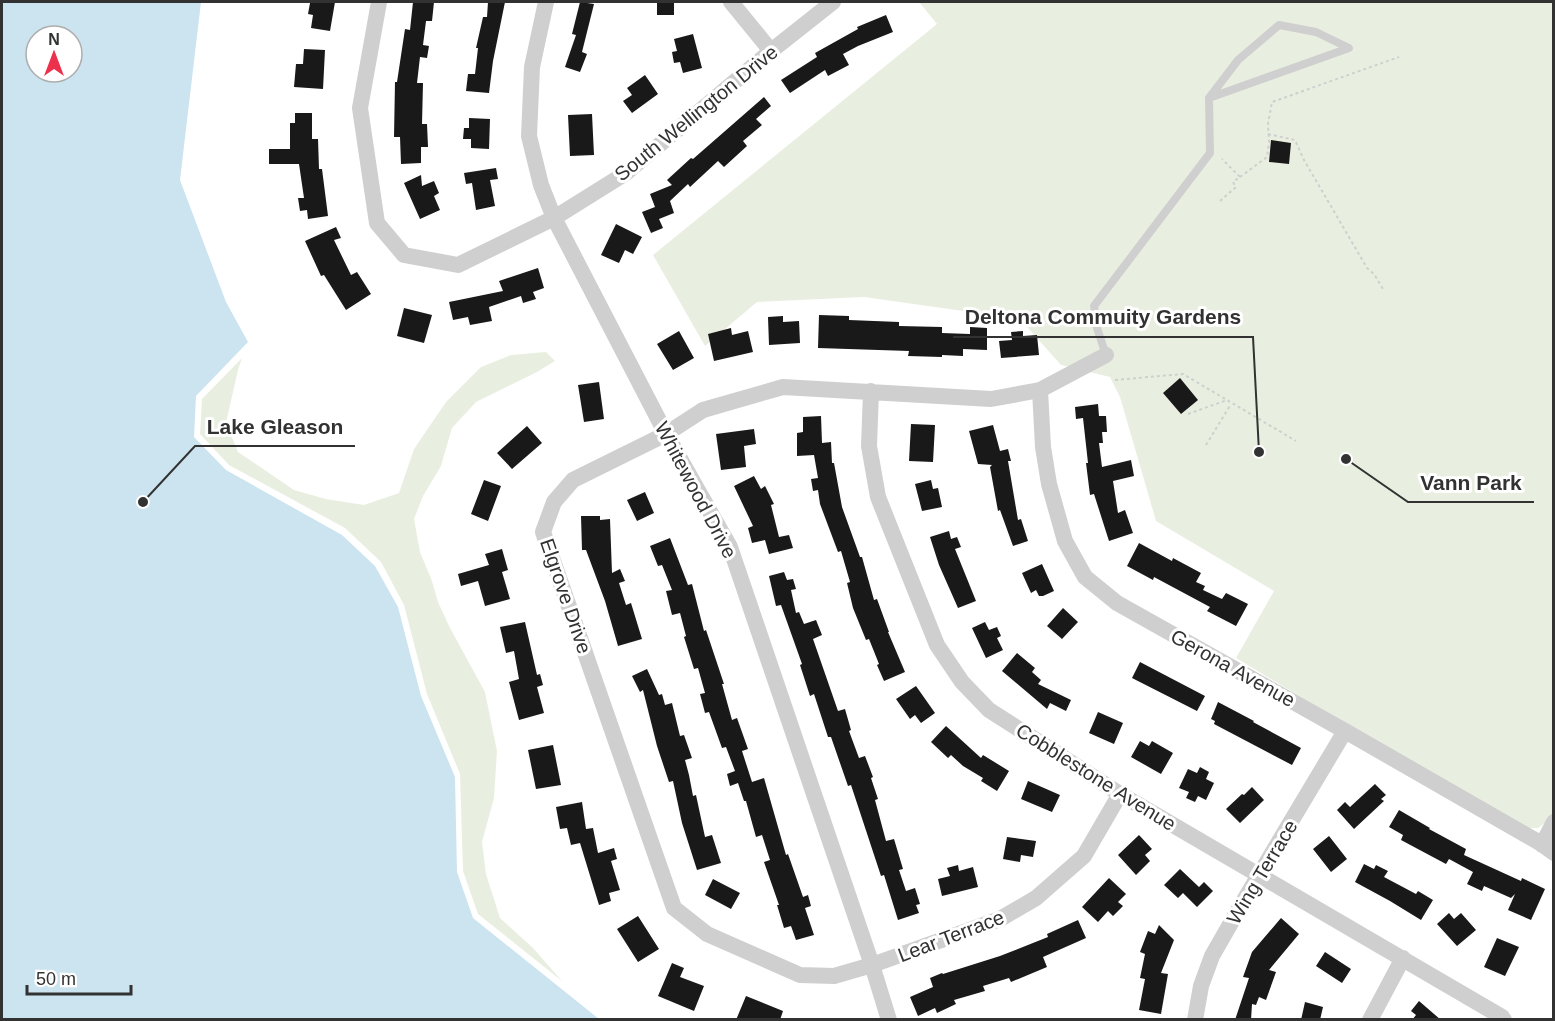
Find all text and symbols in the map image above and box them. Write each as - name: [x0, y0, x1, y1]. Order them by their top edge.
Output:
- north arrow: [24, 24, 84, 84]
- text: N: [48, 31, 60, 48]
- street label: South Wellington Drive: [610, 41, 782, 185]
- callout: Deltona Commuity Gardens: [953, 298, 1253, 337]
- text: Deltona Commuity Gardens: [965, 305, 1241, 328]
- callout: Lake Gleason: [195, 407, 355, 446]
- text: Lake Gleason: [207, 415, 343, 438]
- street label: Whitewood Drive: [651, 418, 741, 562]
- callout: Vann Park: [1408, 463, 1534, 502]
- text: Vann Park: [1420, 471, 1522, 494]
- street label: Elgrove Drive: [536, 536, 596, 656]
- street label: Gerona Avenue: [1167, 625, 1299, 711]
- street label: Cobblestone Avenue: [1012, 719, 1180, 835]
- street label: Wing Terrace: [1222, 816, 1302, 928]
- street label: Lear Terrace: [895, 906, 1007, 966]
- scale bar: [27, 958, 130, 996]
- text: 50 m: [36, 969, 76, 989]

